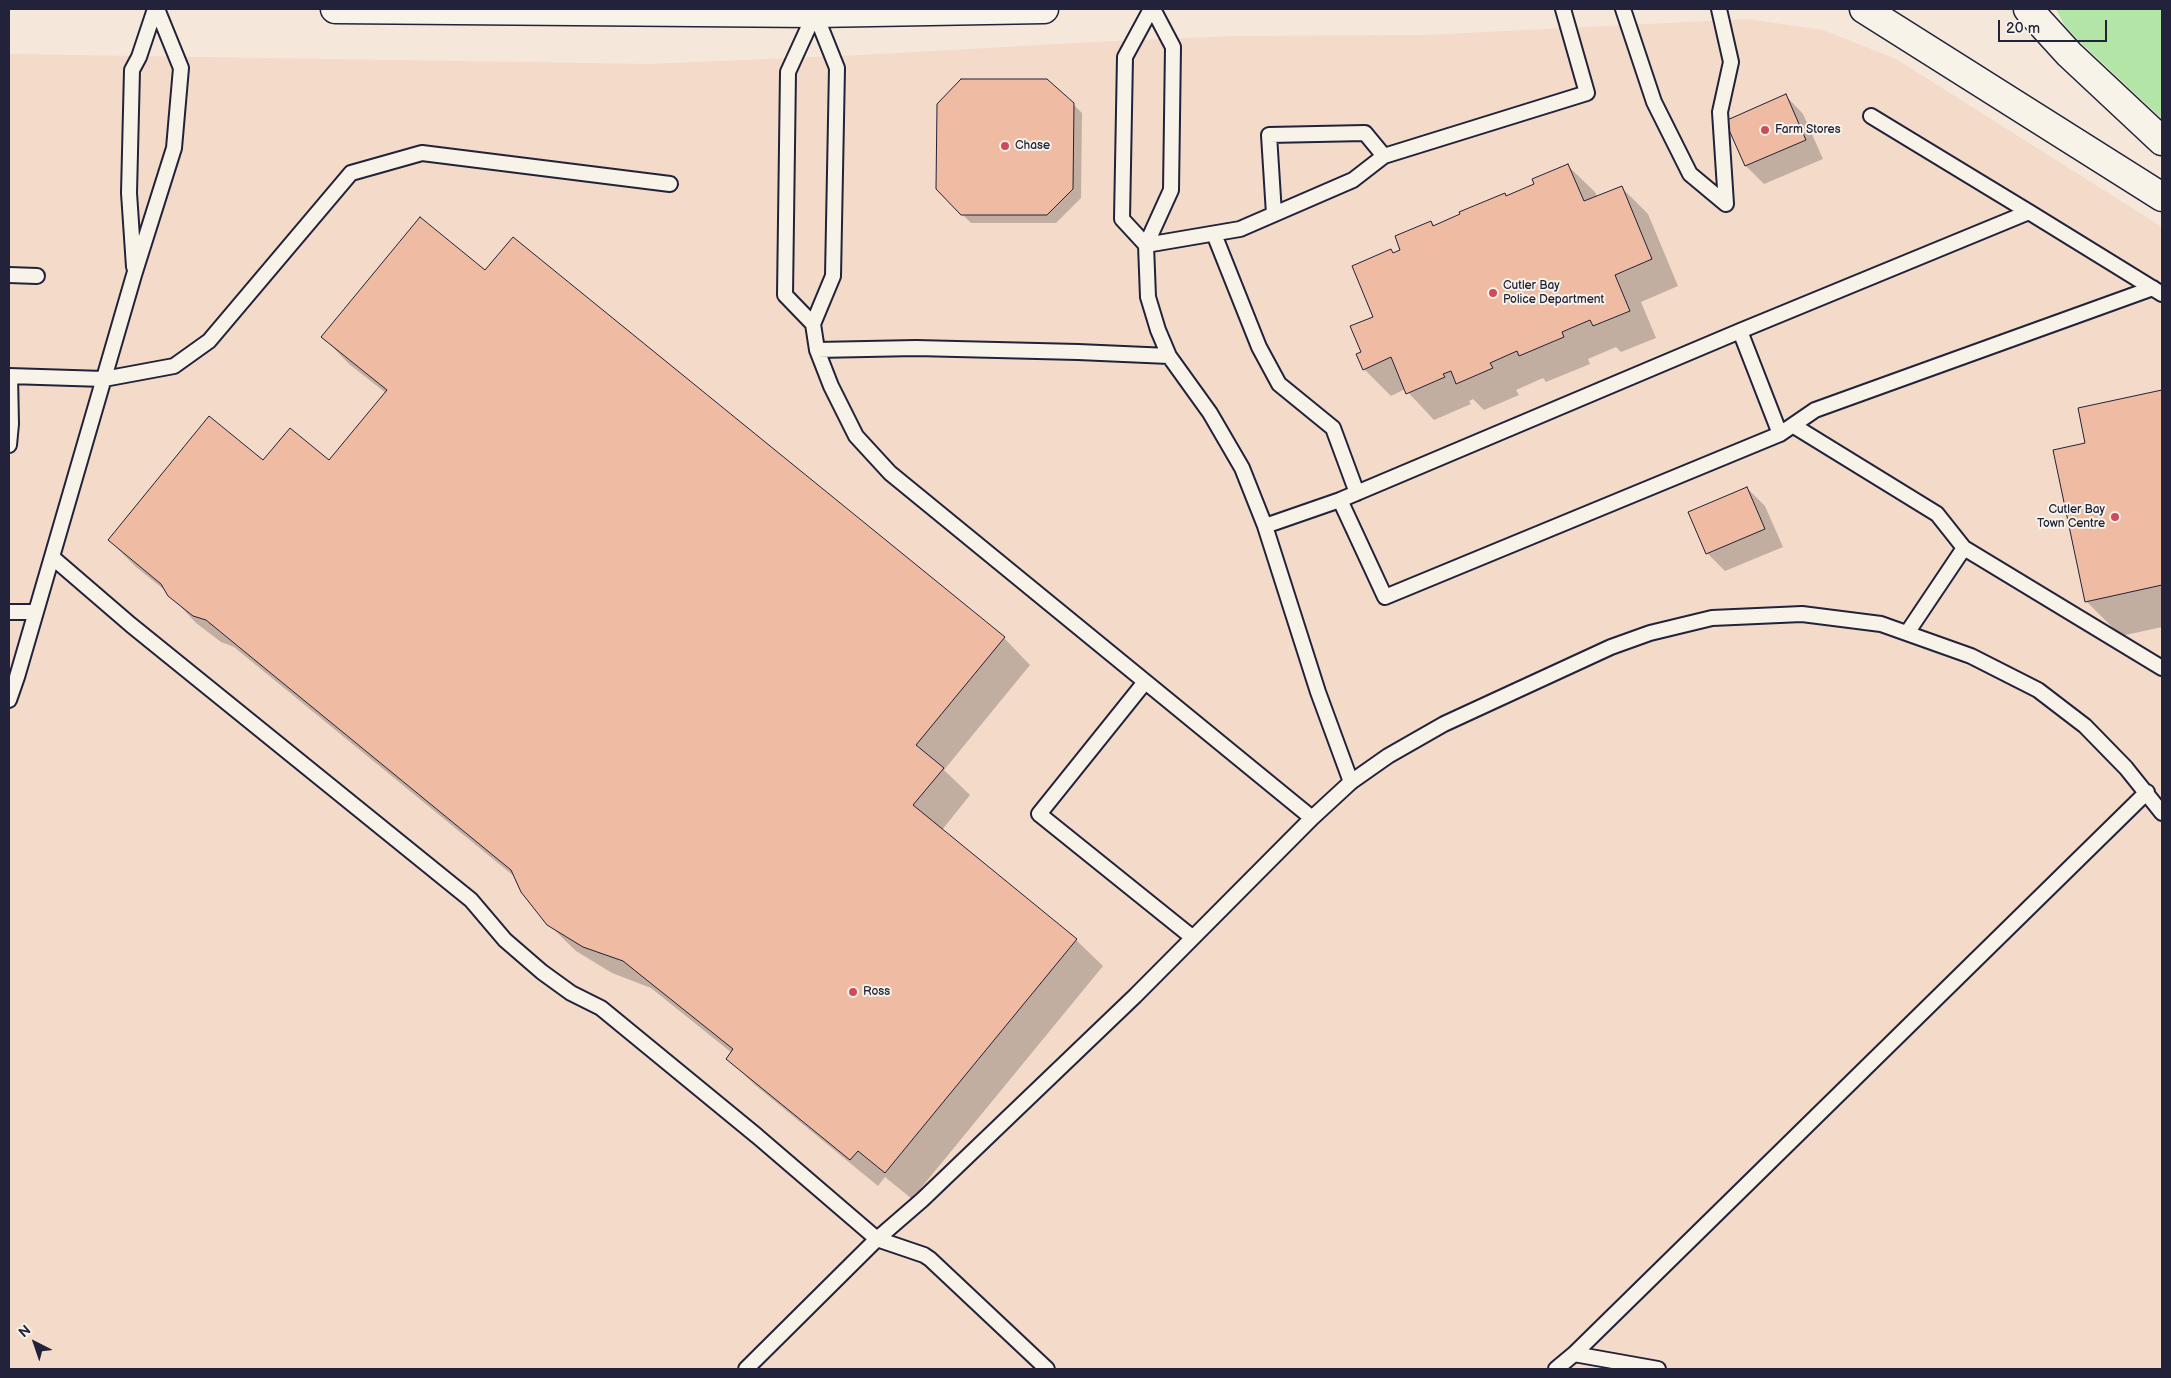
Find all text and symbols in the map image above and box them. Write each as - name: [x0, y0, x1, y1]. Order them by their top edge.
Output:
- scale bar: [2001, 10, 2110, 42]
- text: 20 m: [2006, 19, 2040, 38]
- place label: Farm Stores: [1775, 123, 1841, 137]
- marker: Farm Stores: [1759, 124, 1771, 136]
- place label: Chase: [1015, 139, 1050, 153]
- marker: Chase: [999, 140, 1011, 152]
- place label: Cutler Bay Police Department: [1503, 279, 1604, 307]
- marker: Cutler Bay Police Department: [1487, 287, 1499, 299]
- place label: Cutler Bay Town Centre: [2037, 503, 2105, 531]
- marker: Cutler Bay Town Centre: [2109, 511, 2121, 523]
- place label: Ross: [863, 985, 890, 999]
- marker: Ross: [847, 986, 859, 998]
- north arrow: [10, 1318, 60, 1368]
- text: N: [15, 1321, 34, 1341]

